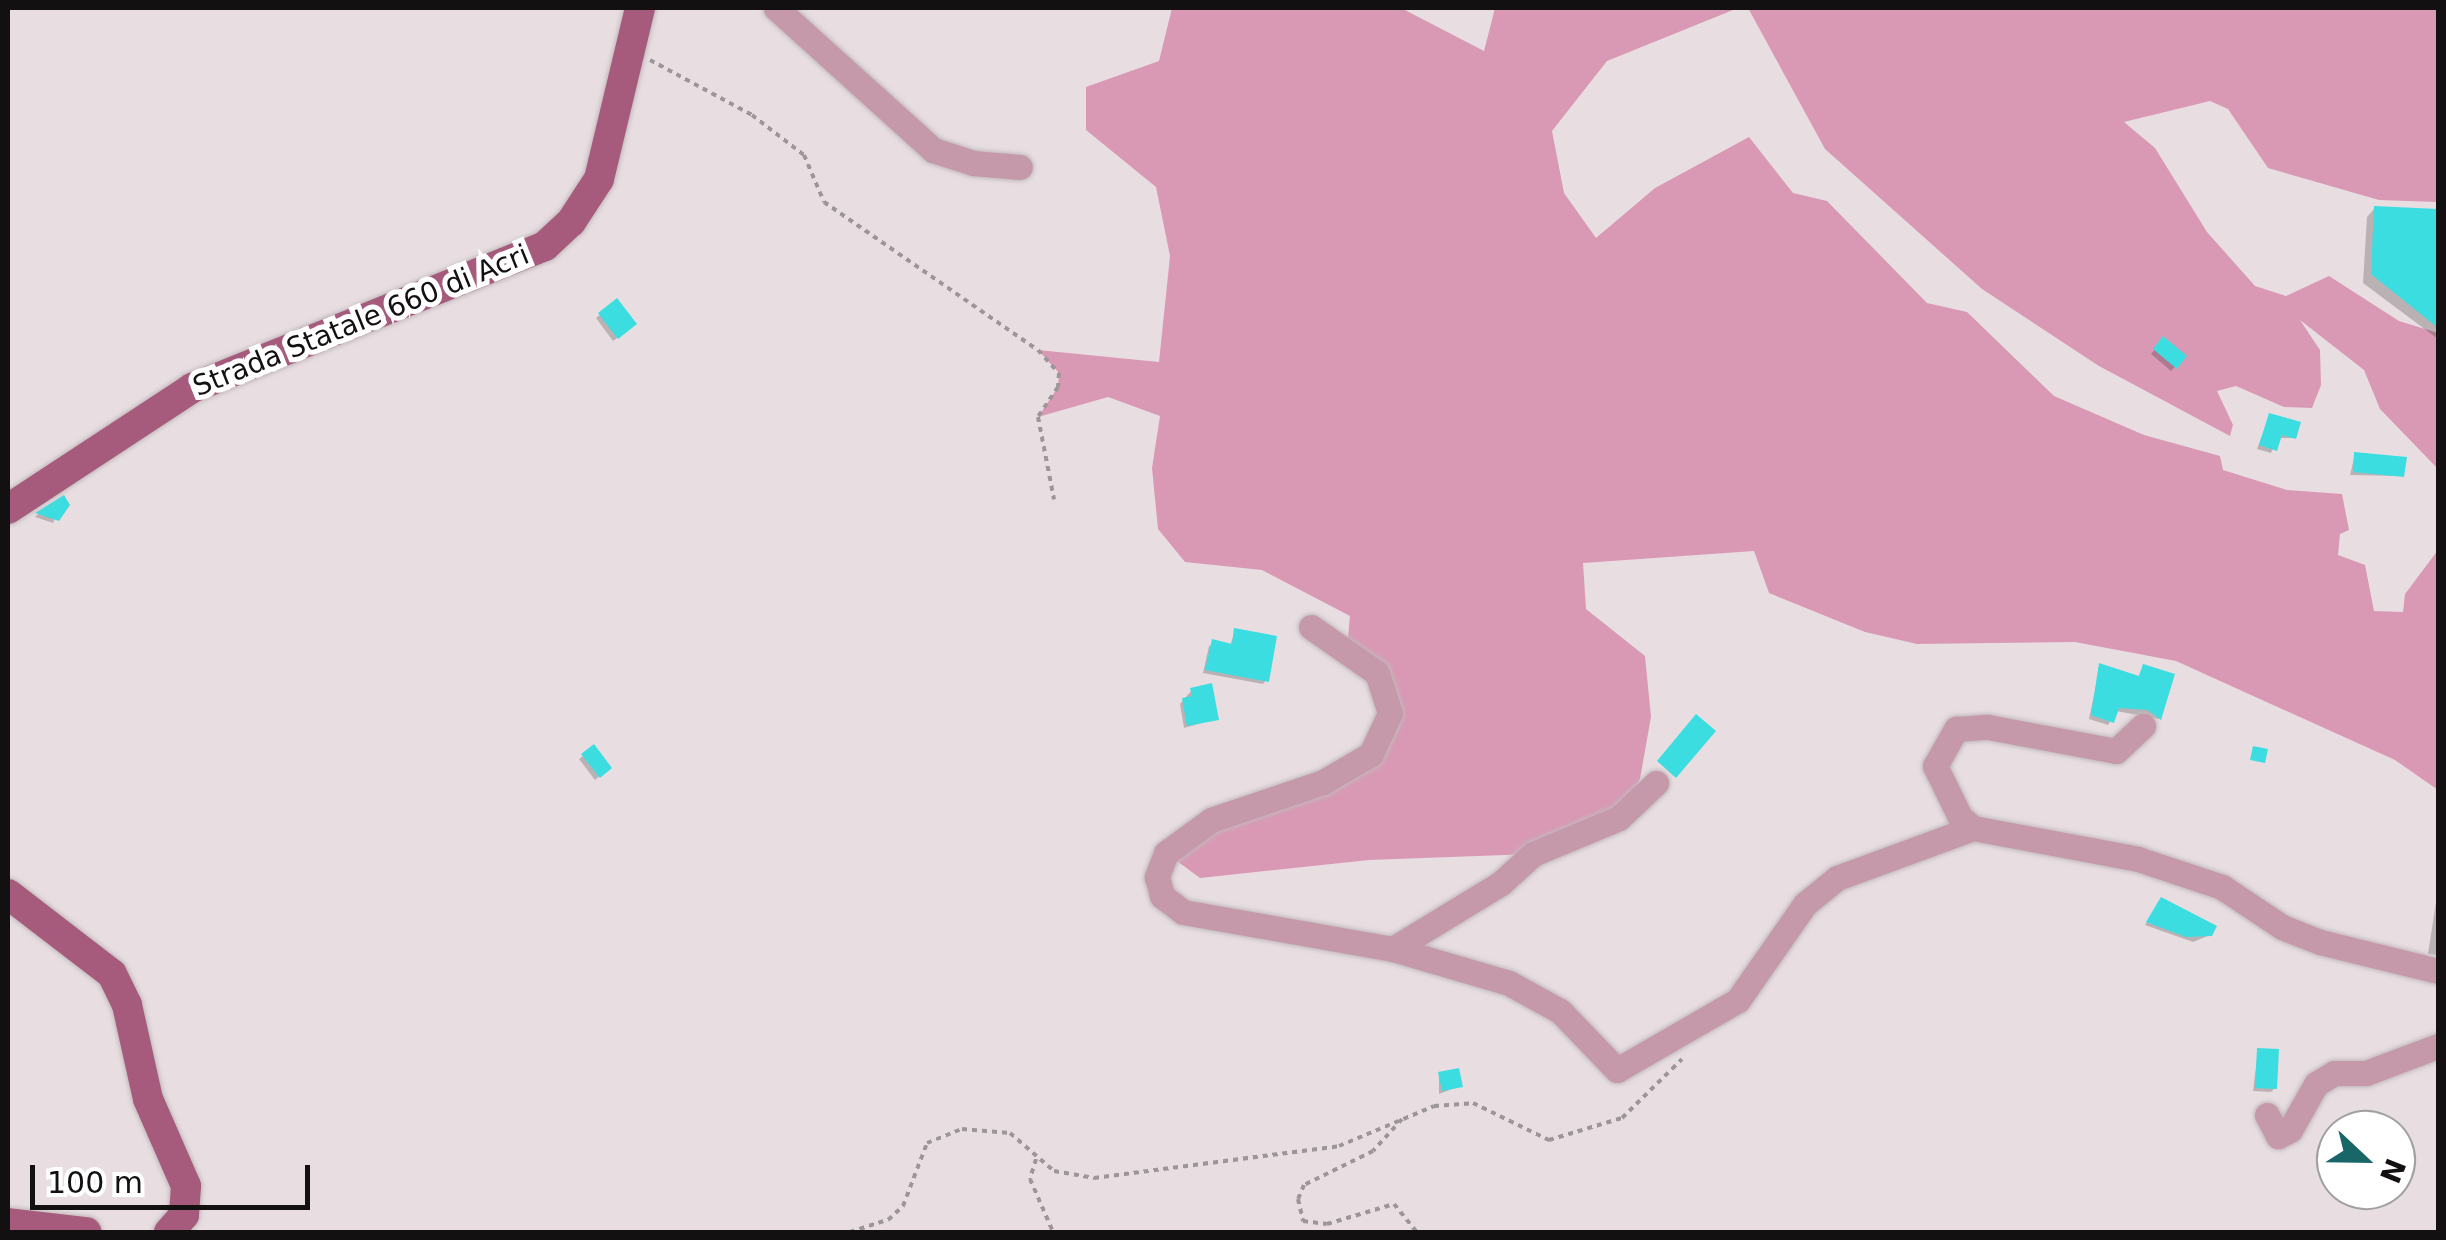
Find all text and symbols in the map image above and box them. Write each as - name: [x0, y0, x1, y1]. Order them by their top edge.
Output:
- street label: Strada Statale 660 di Acri: [188, 238, 534, 404]
- north arrow: [2316, 1110, 2416, 1210]
- scale bar: [35, 1145, 315, 1207]
- text: N: [2373, 1154, 2412, 1188]
- text: 100 m: [47, 1165, 143, 1200]

